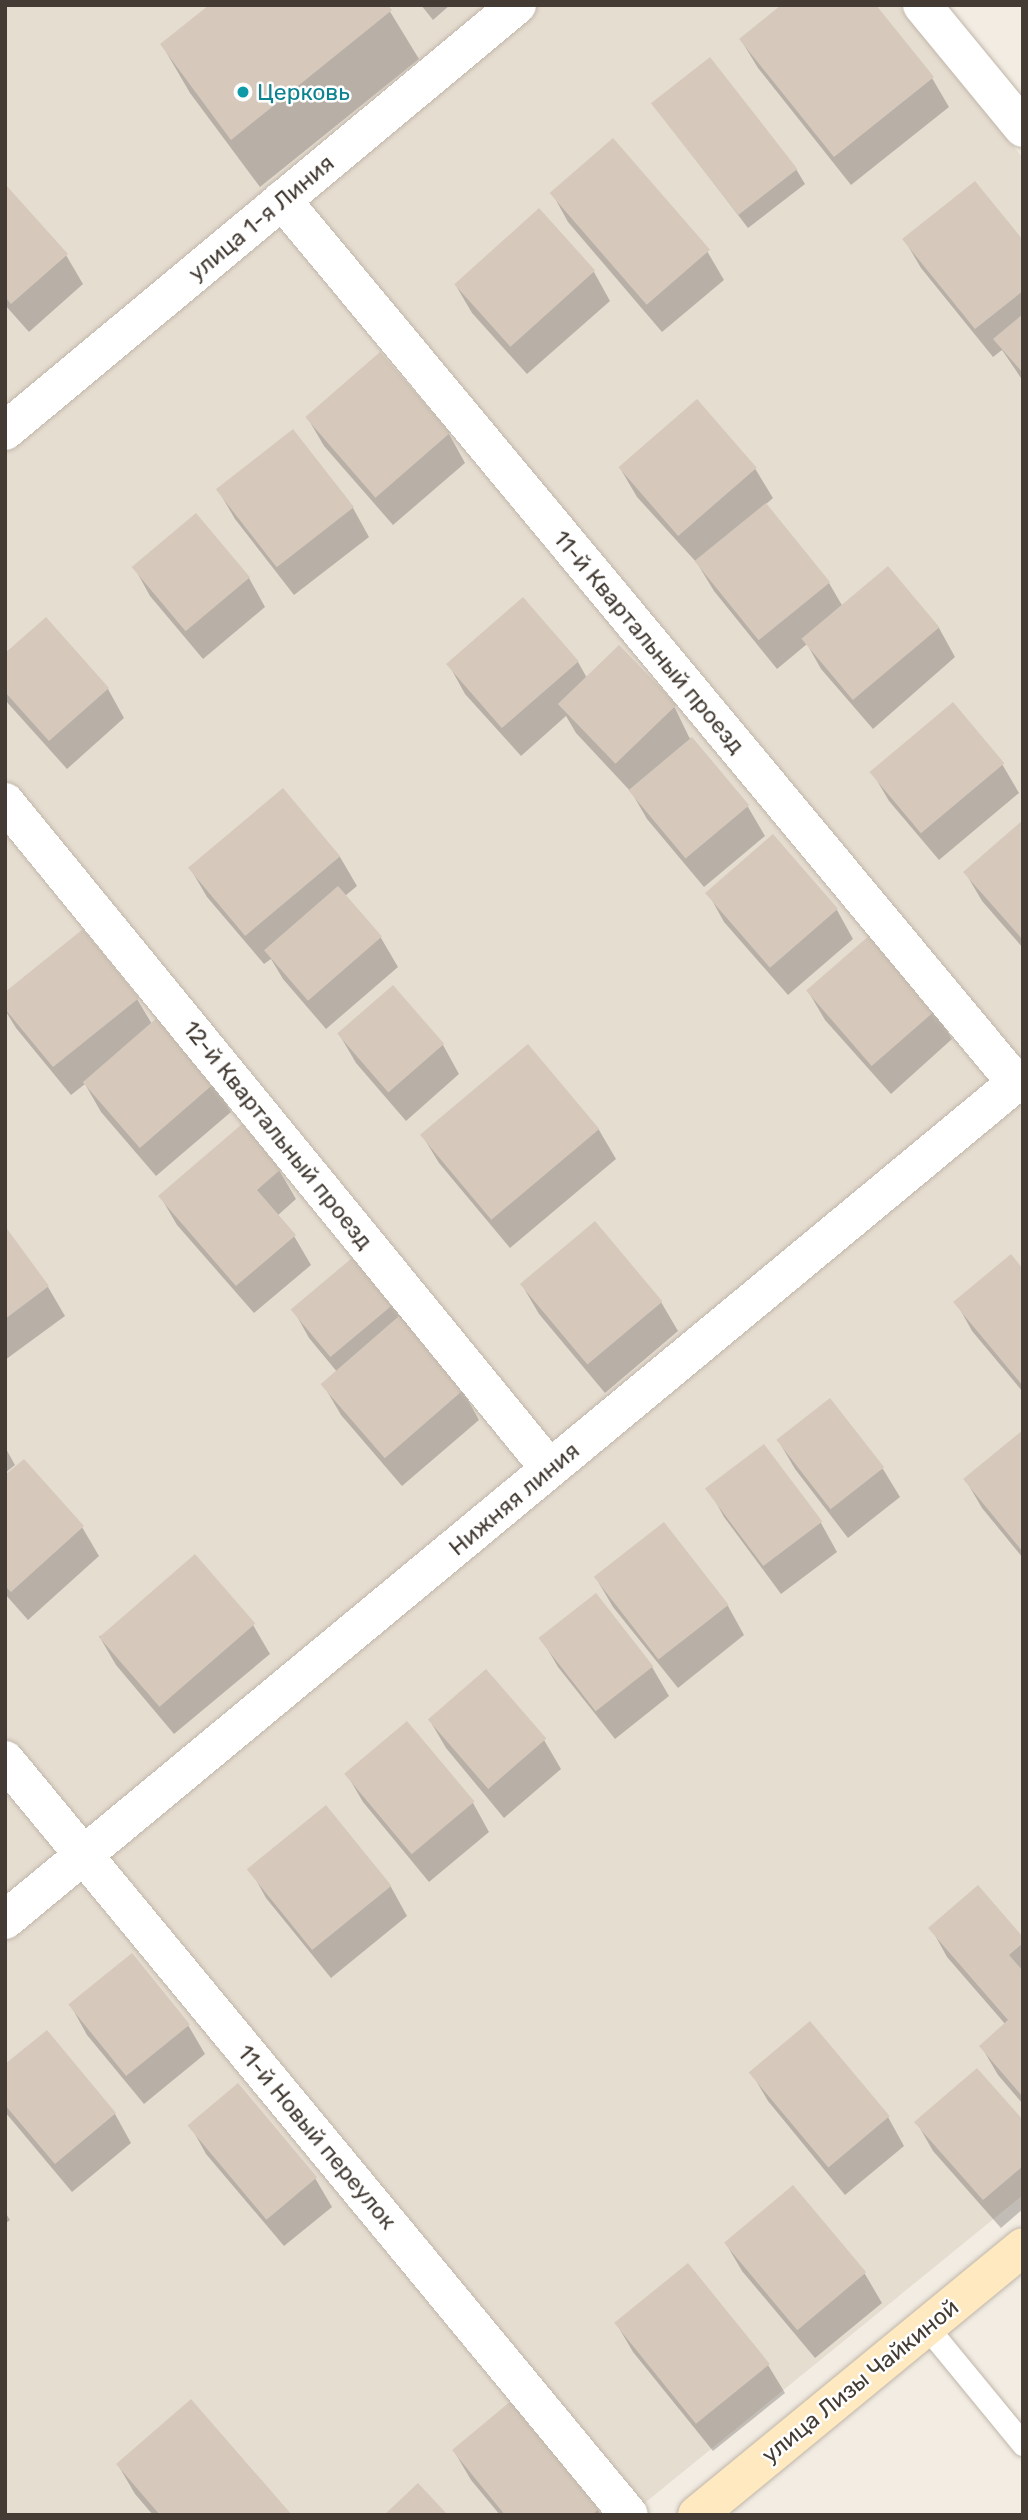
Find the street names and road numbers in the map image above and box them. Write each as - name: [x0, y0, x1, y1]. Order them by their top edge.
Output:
- street label: улица 1-я Линия: [183, 149, 339, 287]
- street label: 11-й Квартальный проезд: [548, 525, 750, 759]
- street label: 12-й Квартальный проезд: [177, 1015, 379, 1255]
- street label: Нижняя линия: [443, 1437, 585, 1561]
- street label: 11-й Новый переулок: [232, 2039, 402, 2235]
- street label: улица Лизы Чайкиной: [756, 2293, 964, 2469]

